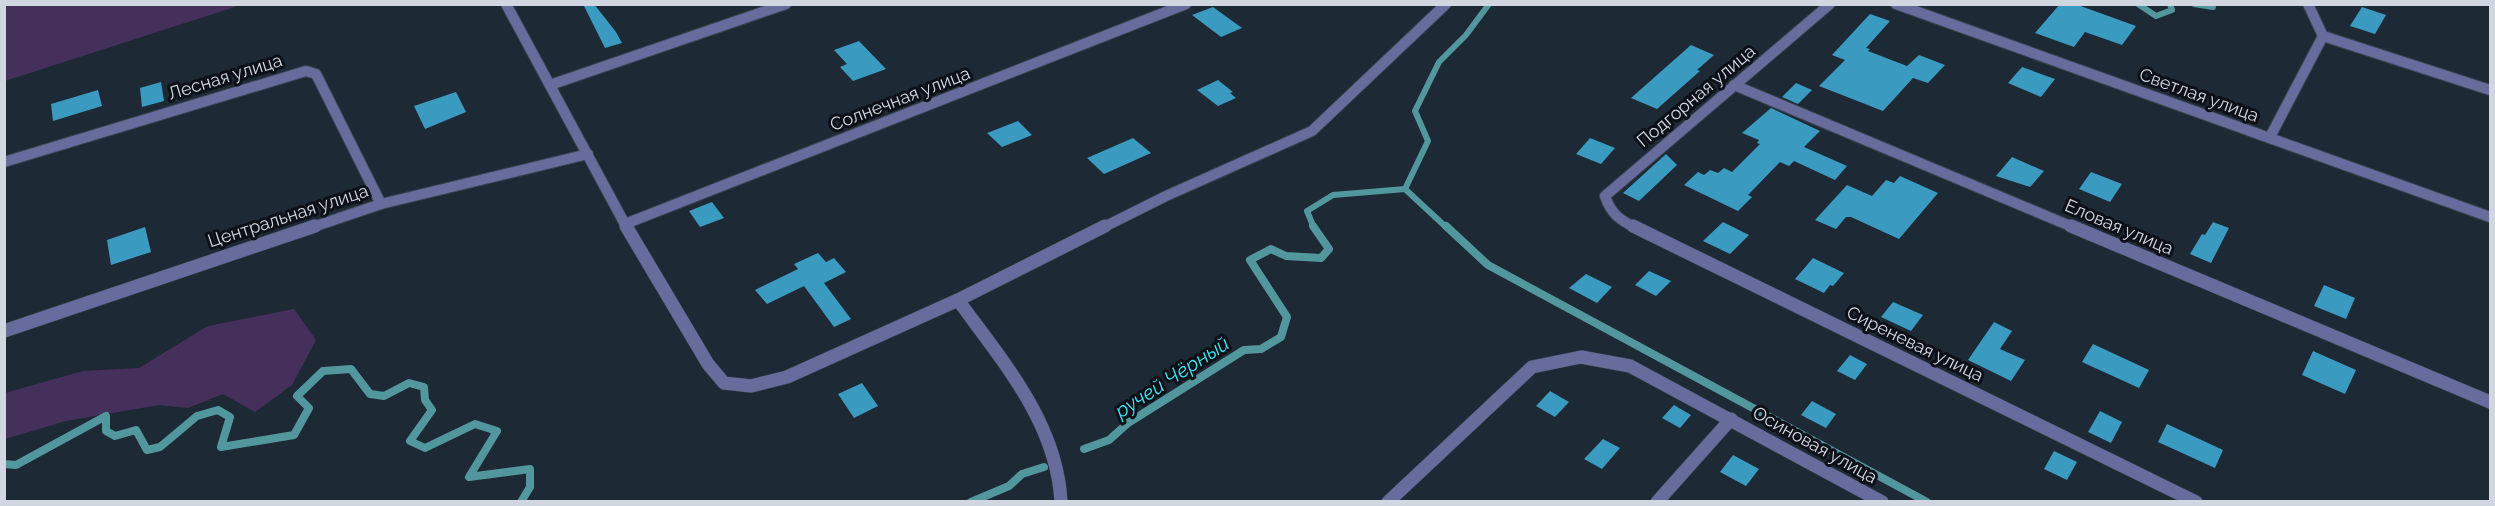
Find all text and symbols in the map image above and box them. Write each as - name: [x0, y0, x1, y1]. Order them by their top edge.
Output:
- street label: Подгорная улица: [1632, 40, 1759, 151]
- street label: Лесная улица: [165, 49, 284, 104]
- street label: Солнечная улица: [827, 62, 973, 135]
- street label: Светлая улица: [2137, 63, 2262, 126]
- street label: Центральная улица: [205, 180, 371, 251]
- street label: Еловая улица: [2062, 194, 2177, 259]
- street label: Сиреневая улица: [1843, 301, 1987, 386]
- water label: ручей Чёрный: [1110, 331, 1234, 423]
- street label: Осиновая улица: [1749, 402, 1881, 487]

